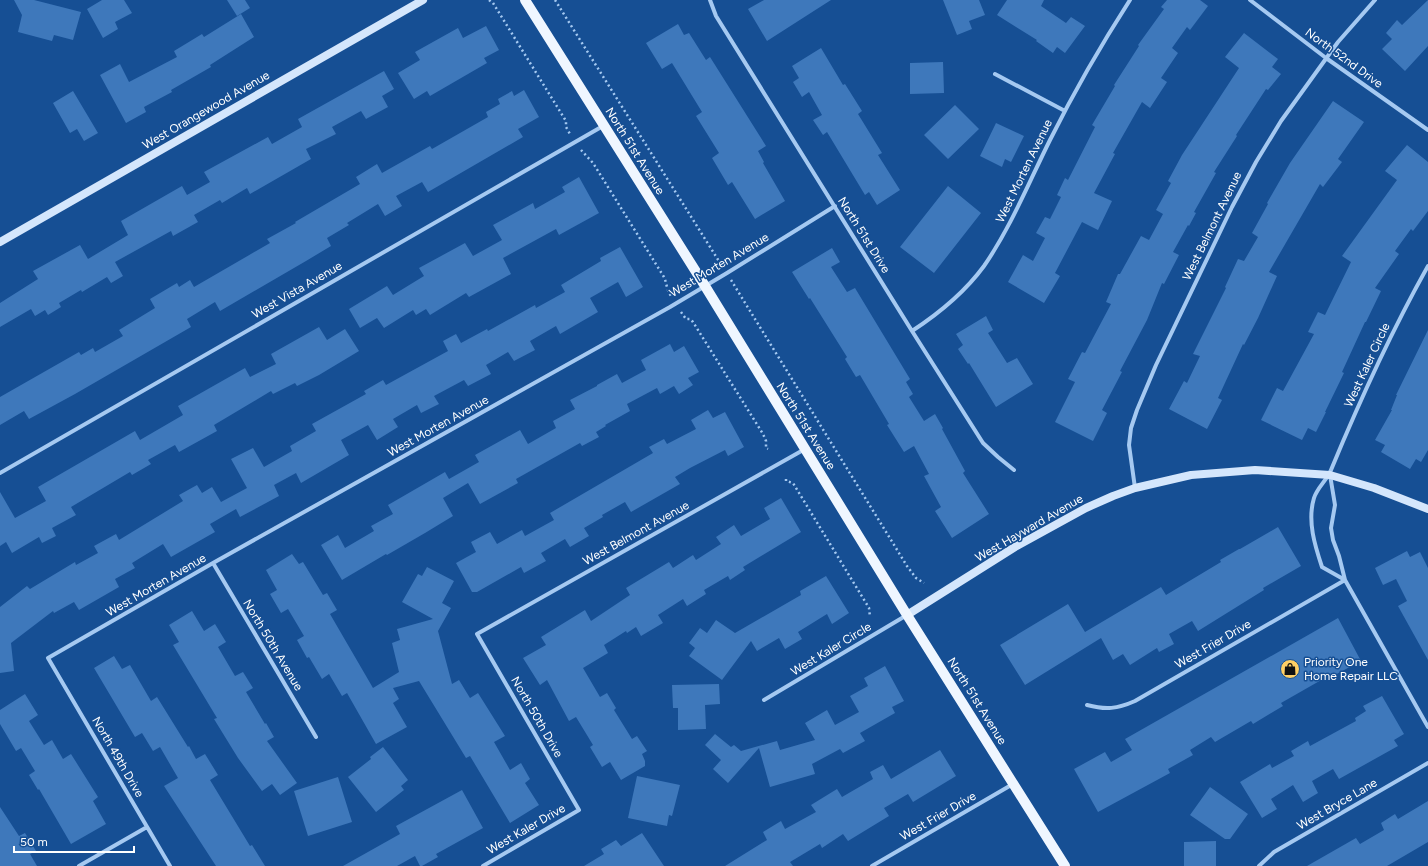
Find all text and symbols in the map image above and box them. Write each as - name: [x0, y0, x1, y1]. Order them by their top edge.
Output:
- street label: North 52nd Drive: [1302, 25, 1386, 91]
- street label: West Orangewood Avenue: [140, 68, 272, 152]
- street label: North 51st Avenue: [603, 105, 668, 198]
- street label: West Morten Avenue: [993, 117, 1055, 225]
- street label: West Belmont Avenue: [1180, 169, 1245, 283]
- street label: North 51st Drive: [835, 194, 893, 276]
- street label: West Morten Avenue: [667, 230, 771, 300]
- street label: West Vista Avenue: [250, 258, 345, 321]
- street label: West Kaler Circle: [1341, 320, 1393, 409]
- street label: North 51st Avenue: [774, 380, 839, 473]
- street label: West Morten Avenue: [385, 392, 491, 460]
- street label: West Hayward Avenue: [973, 491, 1086, 565]
- street label: West Belmont Avenue: [580, 498, 692, 568]
- street label: West Morten Avenue: [104, 550, 209, 619]
- street label: North 50th Avenue: [240, 597, 306, 694]
- street label: West Frier Drive: [1173, 616, 1254, 671]
- street label: West Kaler Circle: [788, 619, 874, 679]
- street label: North 51st Avenue: [945, 655, 1010, 748]
- place label: Priority One Home Repair LLC: [1304, 655, 1398, 683]
- shop icon: Priority One Home Repair LLC: [1279, 658, 1301, 680]
- street label: North 50th Drive: [508, 674, 566, 760]
- street label: North 49th Drive: [89, 714, 147, 800]
- street label: West Bryce Lane: [1295, 775, 1380, 833]
- street label: West Frier Drive: [898, 788, 979, 843]
- street label: West Kaler Drive: [484, 801, 568, 857]
- scale bar: [14, 828, 134, 854]
- text: 50 m: [20, 835, 48, 849]

